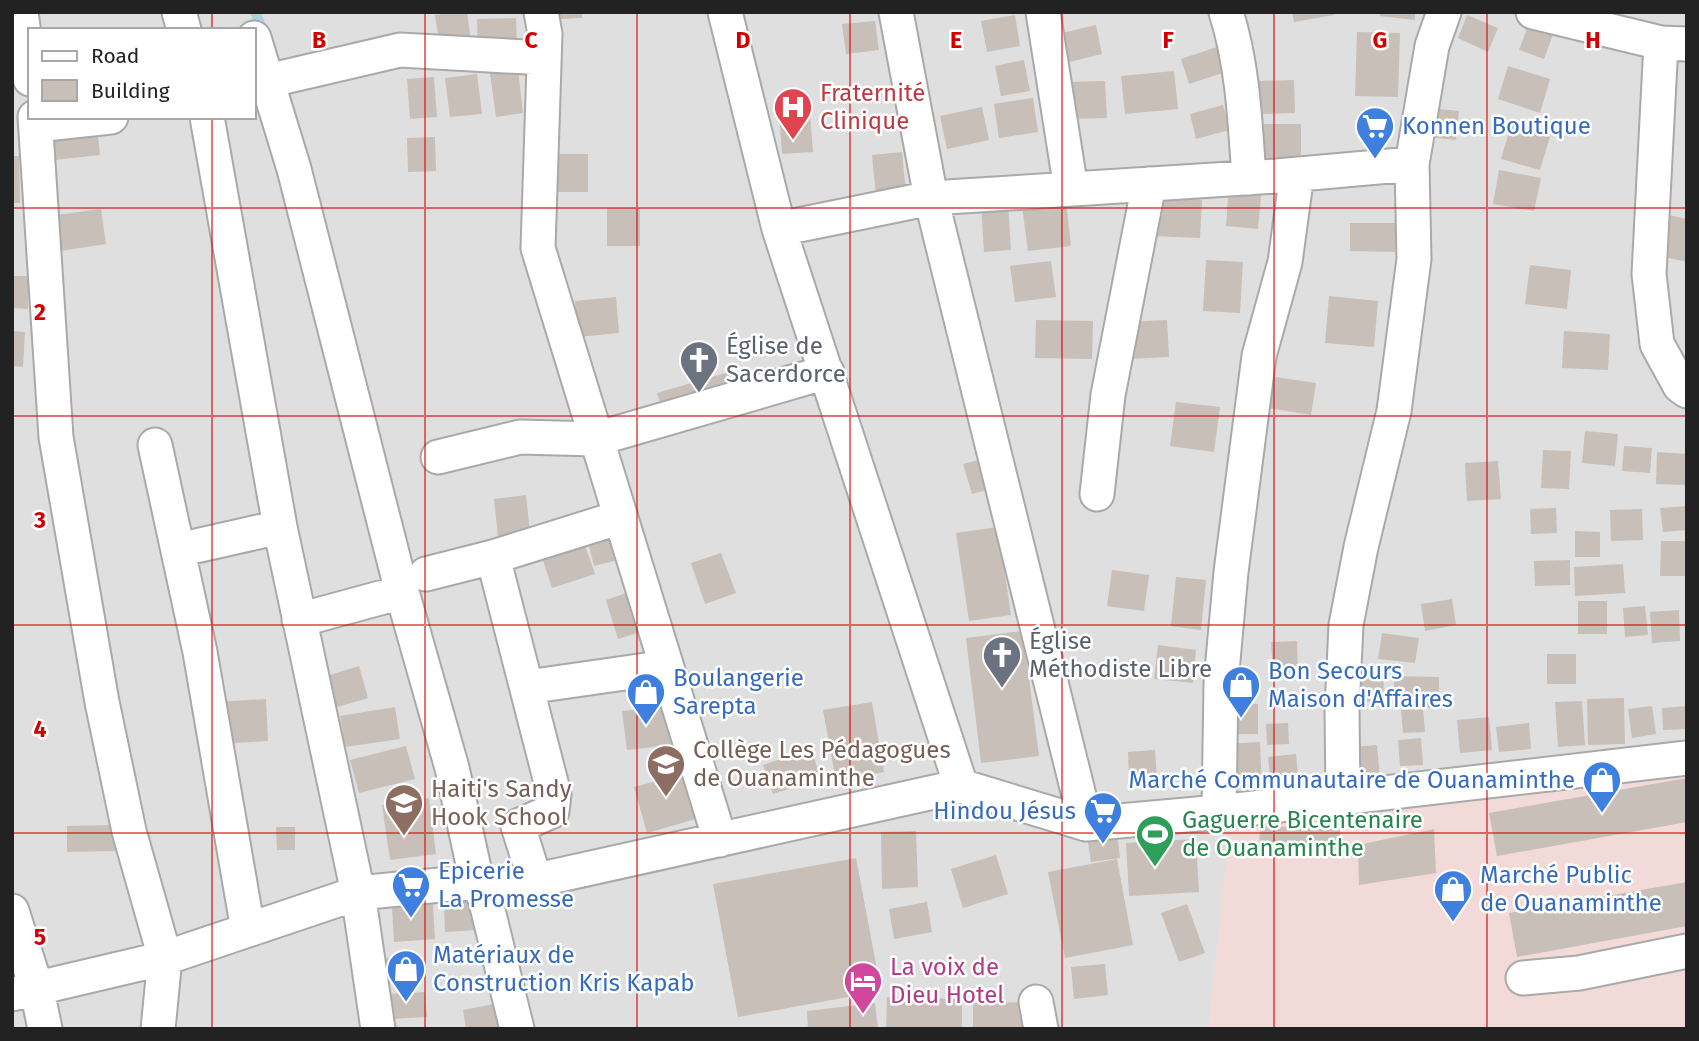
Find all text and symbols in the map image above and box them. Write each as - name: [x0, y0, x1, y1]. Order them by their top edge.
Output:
- text: B: [312, 26, 326, 54]
- text: C: [524, 26, 538, 54]
- text: D: [736, 26, 751, 54]
- text: E: [950, 26, 962, 54]
- text: F: [1162, 26, 1174, 54]
- text: G: [1373, 26, 1387, 54]
- text: H: [1585, 26, 1601, 54]
- legend: [28, 28, 256, 119]
- text: Road: [91, 43, 139, 69]
- text: Building: [91, 78, 170, 104]
- place label: Fraternité Clinique: [820, 79, 925, 135]
- hospital icon: Fraternité Clinique: [772, 86, 814, 141]
- supermarket icon: Konnen Boutique: [1354, 105, 1396, 160]
- place label: Konnen Boutique: [1402, 112, 1591, 140]
- text: 2: [34, 298, 46, 326]
- place label: Église de Sacerdorce: [726, 331, 846, 388]
- church icon: Église de Sacerdorce: [678, 339, 720, 394]
- text: 3: [33, 506, 46, 534]
- place label: Église Méthodiste Libre: [1029, 626, 1212, 683]
- church icon: Église Méthodiste Libre: [981, 634, 1023, 689]
- place label: Bon Secours Maison d'Affaires: [1268, 657, 1453, 713]
- place label: Boulangerie Sarepta: [673, 664, 804, 720]
- shop icon: Bon Secours Maison d'Affaires: [1220, 664, 1262, 719]
- shop icon: Boulangerie Sarepta: [625, 671, 667, 726]
- text: 4: [34, 715, 47, 743]
- place label: Collège Les Pédagogues de Ouanaminthe: [693, 736, 951, 792]
- school or university icon: Collège Les Pédagogues de Ouanaminthe: [645, 743, 687, 798]
- shop icon: Marché Communautaire de Ouanaminthe: [1581, 759, 1623, 814]
- place label: Marché Communautaire de Ouanaminthe: [1129, 766, 1575, 794]
- place label: Haiti's Sandy Hook School: [431, 775, 572, 831]
- school or university icon: Haiti's Sandy Hook School: [383, 782, 425, 837]
- supermarket icon: Hindou Jésus: [1082, 790, 1124, 845]
- place label: Hindou Jésus: [933, 797, 1076, 825]
- place label: Gaguerre Bicentenaire de Ouanaminthe: [1182, 806, 1423, 862]
- sports icon: Gaguerre Bicentenaire de Ouanaminthe: [1134, 813, 1176, 868]
- place label: Epicerie La Promesse: [438, 857, 574, 913]
- place label: Marché Public de Ouanaminthe: [1480, 861, 1662, 917]
- supermarket icon: Epicerie La Promesse: [390, 864, 432, 919]
- shop icon: Marché Public de Ouanaminthe: [1432, 868, 1474, 923]
- text: 5: [34, 923, 46, 951]
- place label: Matériaux de Construction Kris Kapab: [433, 941, 695, 997]
- shop icon: Matériaux de Construction Kris Kapab: [385, 948, 427, 1003]
- place label: La voix de Dieu Hotel: [890, 953, 1004, 1009]
- hotel icon: La voix de Dieu Hotel: [842, 960, 884, 1015]

